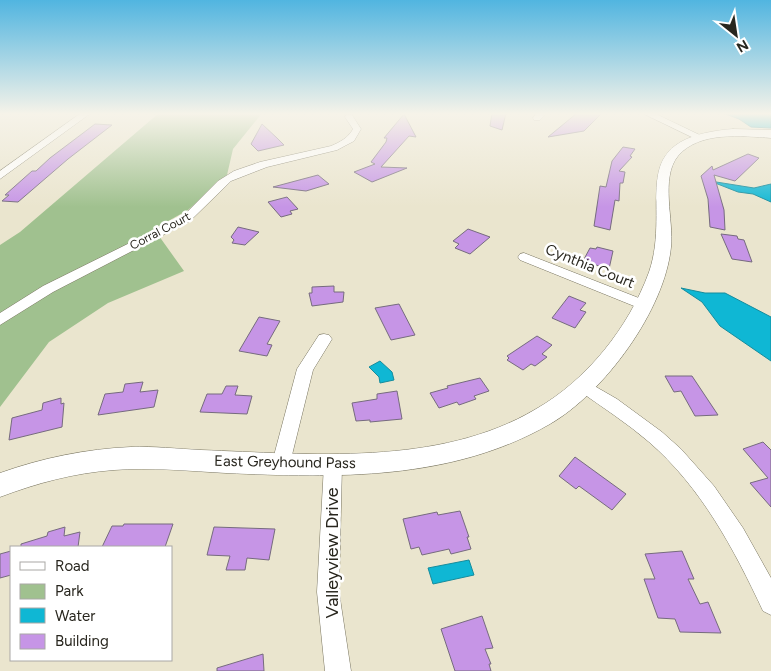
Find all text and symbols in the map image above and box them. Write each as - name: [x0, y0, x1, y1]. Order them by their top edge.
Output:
- north arrow: [711, 10, 761, 60]
- text: N: [733, 36, 751, 56]
- street label: Corral Court: [127, 209, 193, 253]
- street label: Cynthia Court: [543, 240, 638, 292]
- street label: East Greyhound Pass: [214, 452, 356, 472]
- street label: Valleyview Drive: [321, 487, 343, 619]
- legend: [10, 546, 172, 661]
- text: Road: [55, 557, 90, 575]
- text: Park: [55, 582, 84, 600]
- text: Water: [55, 607, 95, 625]
- text: Building: [55, 632, 109, 650]

